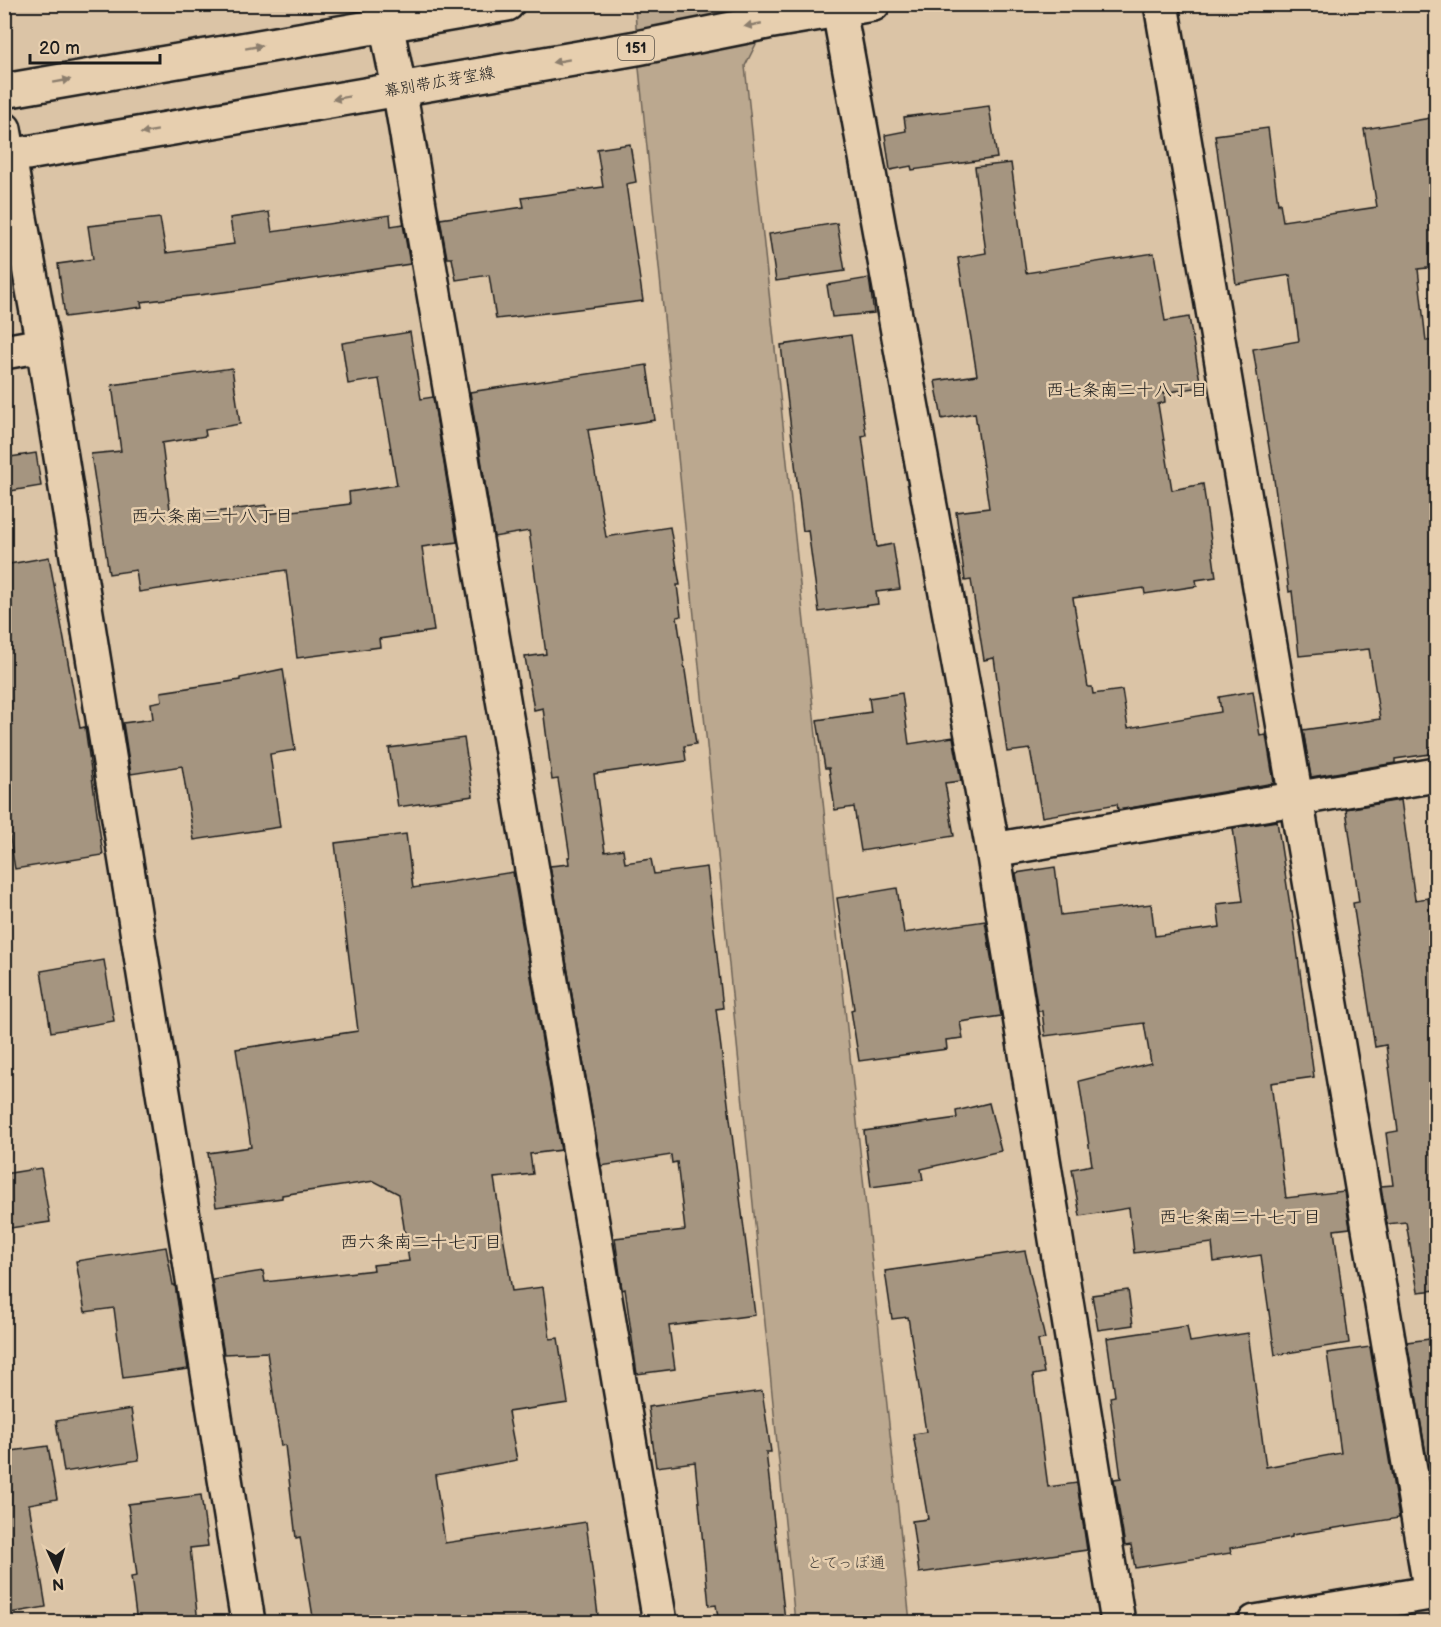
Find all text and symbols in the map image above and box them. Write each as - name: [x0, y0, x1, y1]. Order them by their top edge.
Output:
- one-way arrow: [743, 21, 762, 30]
- scale bar: [30, 27, 160, 65]
- road number: 151: [618, 36, 654, 60]
- text: 20 m: [39, 38, 80, 59]
- one-way arrow: [245, 43, 264, 52]
- one-way arrow: [552, 56, 571, 65]
- street label: 幕別帯広芽室線: [382, 63, 496, 102]
- one-way arrow: [53, 76, 72, 85]
- one-way arrow: [331, 94, 350, 103]
- one-way arrow: [139, 128, 158, 137]
- district label: 西七条南二十八丁目: [1046, 380, 1208, 401]
- district label: 西六条南二十八丁目: [131, 506, 293, 527]
- district label: 西七条南二十七丁目: [1159, 1207, 1321, 1228]
- district label: 西六条南二十七丁目: [340, 1232, 502, 1253]
- north arrow: [27, 1540, 87, 1600]
- park label: とてっぽ通: [806, 1554, 886, 1573]
- text: N: [51, 1574, 65, 1593]

